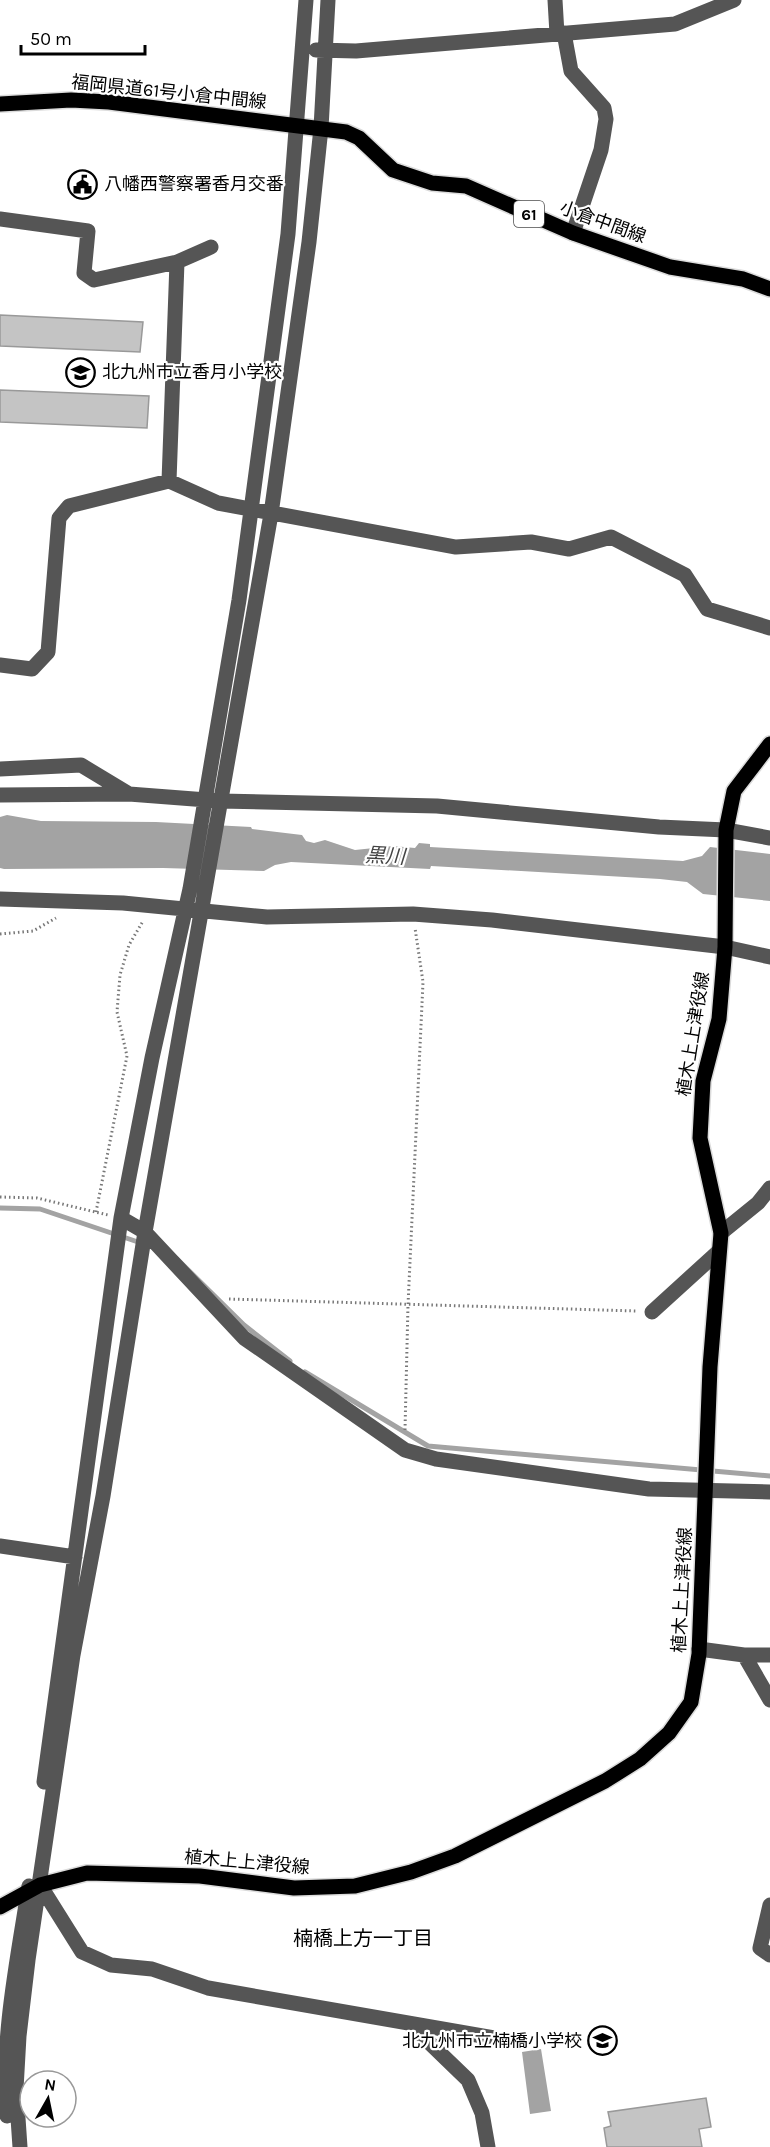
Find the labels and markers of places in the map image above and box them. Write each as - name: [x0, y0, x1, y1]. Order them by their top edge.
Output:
- public building icon: 八幡西警察署香月交番: [67, 168, 99, 200]
- place label: 八幡西警察署香月交番: [104, 173, 284, 195]
- school or university icon: 北九州市立香月小学校: [65, 356, 97, 388]
- place label: 北九州市立香月小学校: [102, 361, 282, 383]
- school or university icon: 北九州市立楠橋小学校: [587, 2025, 619, 2057]
- place label: 北九州市立楠橋小学校: [402, 2030, 582, 2052]

